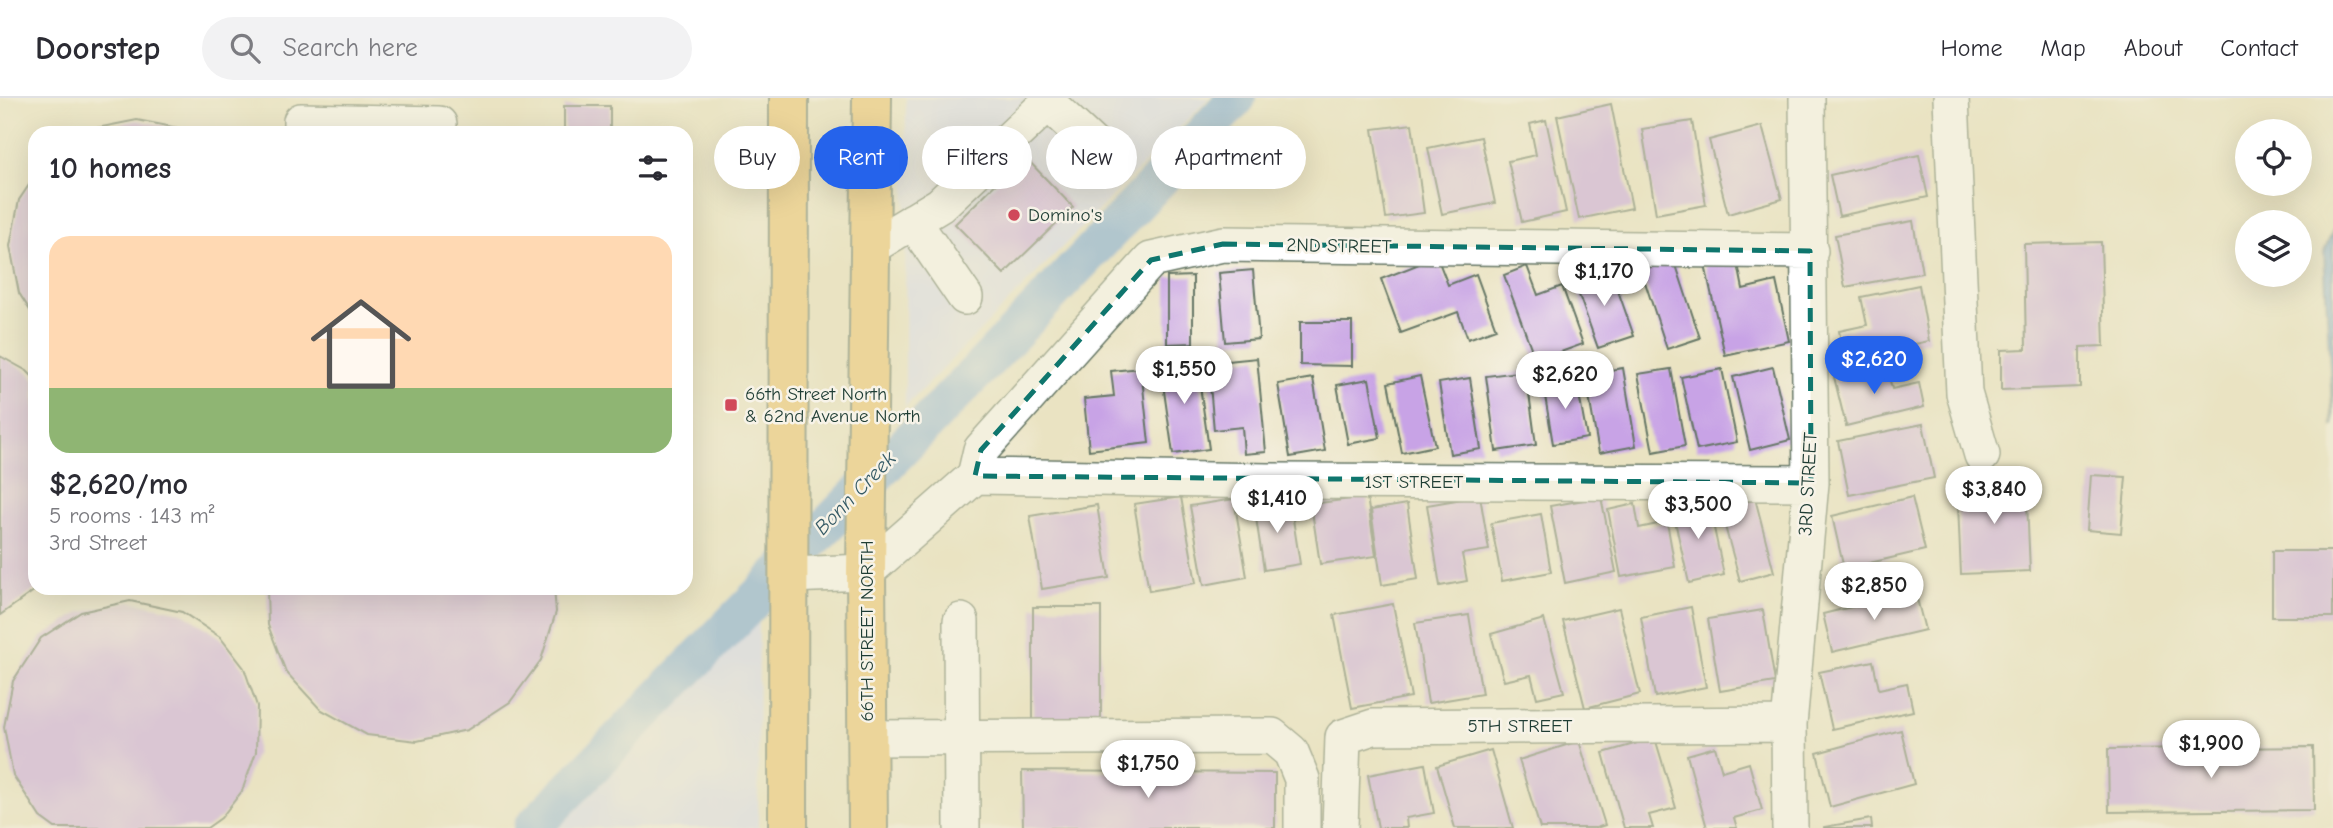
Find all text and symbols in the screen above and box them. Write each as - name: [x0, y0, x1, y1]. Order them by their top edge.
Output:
- search box: [202, 17, 692, 80]
- text: Doorstep: [35, 29, 160, 67]
- icon: search: [226, 29, 264, 67]
- text: Search here: [282, 33, 418, 63]
- text: Home: [1941, 34, 2002, 62]
- text: Map: [2040, 34, 2086, 62]
- text: About: [2124, 34, 2182, 62]
- text: Contact: [2220, 34, 2298, 62]
- map controls: [2235, 119, 2312, 287]
- button: locate: [2235, 119, 2312, 196]
- chip: Buy: [714, 126, 800, 189]
- chip: Rent: [814, 126, 908, 189]
- chip: Filters: [922, 126, 1032, 189]
- chip: New: [1046, 126, 1137, 189]
- chip: Apartment: [1151, 126, 1306, 189]
- icon: filters: [634, 149, 672, 187]
- text: 10 homes: [49, 151, 171, 186]
- place label: Domino's: [1028, 204, 1102, 226]
- marker: Domino's: [1006, 207, 1022, 223]
- button: layers: [2235, 210, 2312, 287]
- street label: 2ND STREET: [1286, 234, 1392, 258]
- pin: $1,170: [1547, 248, 1661, 308]
- text: $1,170: [1574, 257, 1634, 284]
- icon: home: [298, 281, 424, 407]
- pin: $2,620: [1817, 336, 1931, 396]
- text: $2,620: [1841, 345, 1907, 372]
- pin: $1,550: [1127, 346, 1241, 406]
- pin: $2,620: [1508, 352, 1622, 411]
- text: $1,550: [1152, 355, 1216, 382]
- text: $2,620: [1532, 360, 1598, 387]
- place label: 66th Street North & 62nd Avenue North: [745, 383, 921, 427]
- marker: 66th Street North & 62nd Avenue North: [723, 397, 739, 413]
- street label: 3RD STREET: [1794, 432, 1822, 536]
- water label: Bonn Creek: [809, 446, 901, 540]
- pin: $3,840: [1937, 466, 2051, 526]
- text: $2,620/mo: [49, 467, 188, 502]
- street label: 1ST STREET: [1365, 471, 1463, 493]
- text: $3,840: [1961, 475, 2027, 502]
- pin: $1,410: [1220, 476, 1334, 535]
- pin: $3,500: [1641, 482, 1755, 541]
- text: $1,410: [1247, 484, 1307, 511]
- text: $3,500: [1664, 490, 1732, 517]
- text: 5 rooms · 143 m²: [49, 502, 215, 529]
- text: 3rd Street: [49, 529, 147, 556]
- street label: 66TH STREET NORTH: [856, 540, 878, 722]
- pin: $2,850: [1817, 562, 1931, 622]
- text: $2,850: [1841, 571, 1907, 598]
- street label: 5TH STREET: [1468, 715, 1573, 737]
- pin: $1,900: [2154, 720, 2268, 780]
- text: $1,900: [2178, 729, 2244, 756]
- pin: $1,750: [1091, 740, 1205, 800]
- text: $1,750: [1117, 749, 1180, 776]

